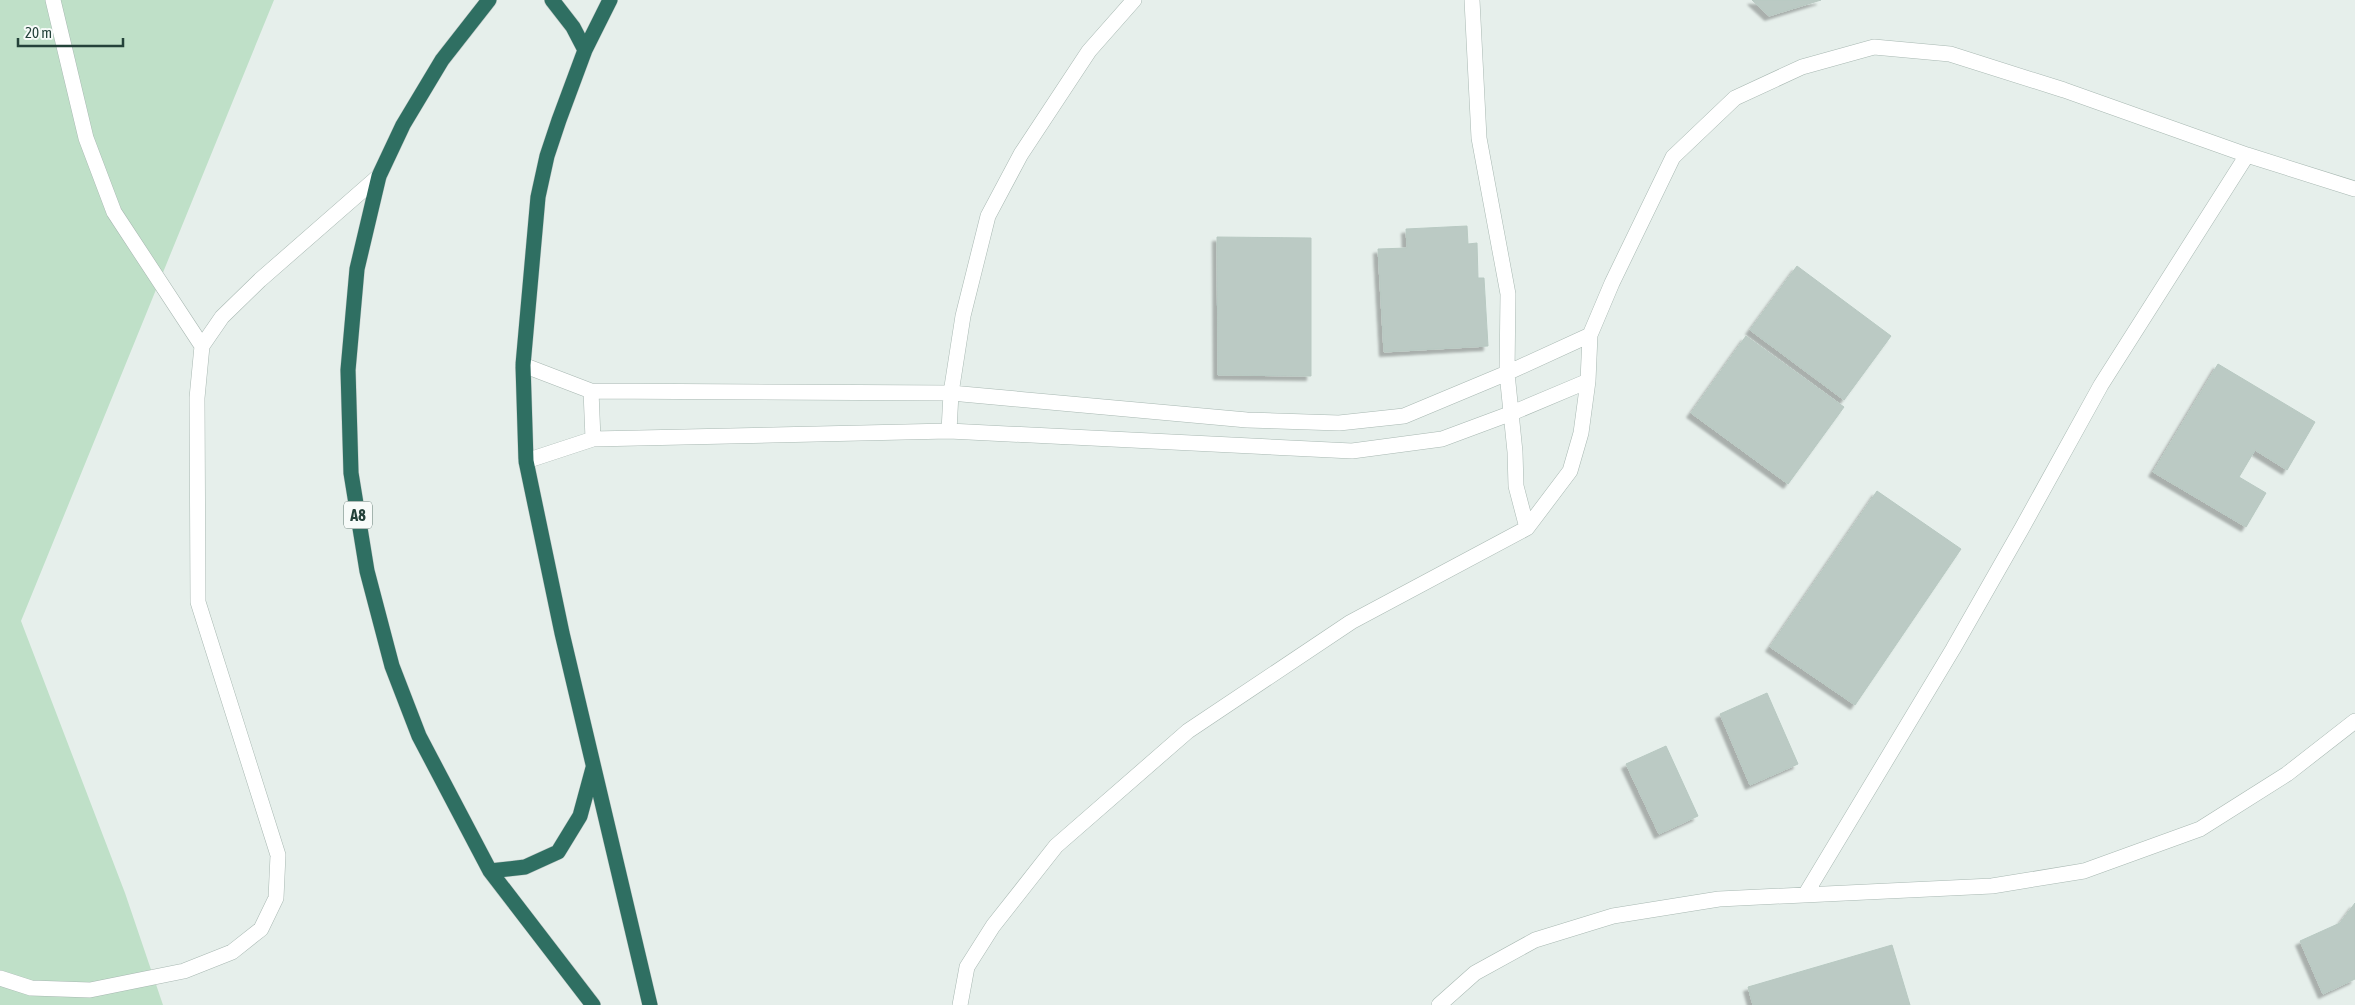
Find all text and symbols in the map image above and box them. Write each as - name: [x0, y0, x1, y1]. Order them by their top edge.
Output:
- scale bar: [18, 15, 122, 47]
- text: 20 m: [25, 24, 52, 41]
- road number: A8: [344, 502, 372, 528]

